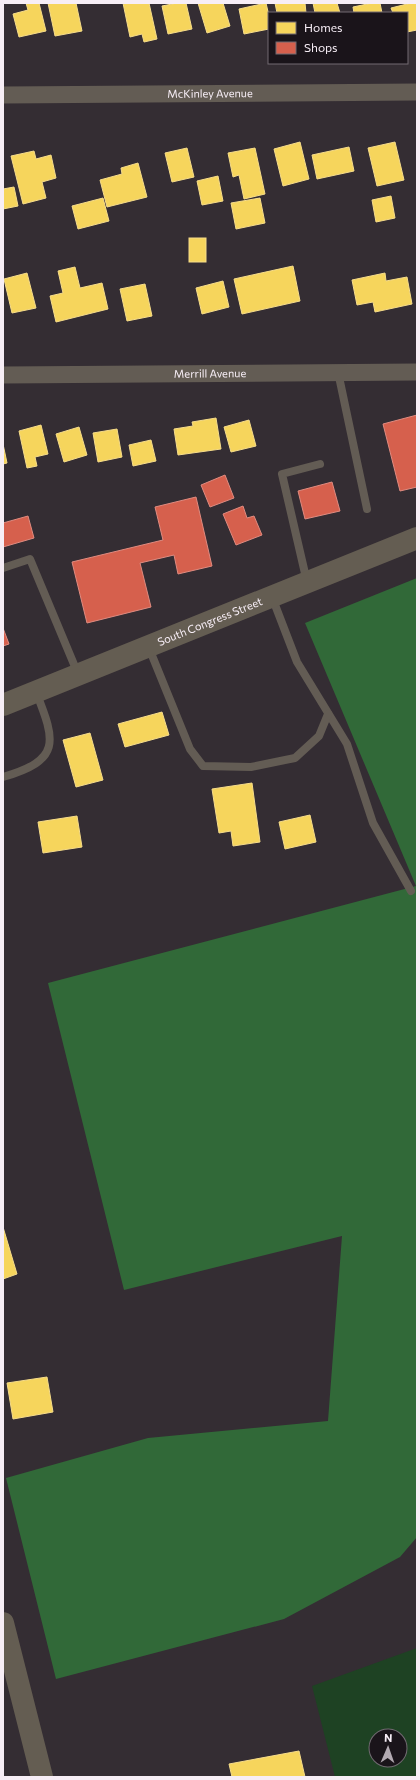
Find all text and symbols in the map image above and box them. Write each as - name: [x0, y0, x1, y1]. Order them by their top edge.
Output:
- legend: [268, 12, 408, 64]
- text: Homes: [304, 20, 342, 34]
- text: Shops: [304, 40, 338, 54]
- street label: McKinley Avenue: [167, 86, 253, 100]
- street label: Merrill Avenue: [174, 366, 246, 380]
- street label: South Congress Street: [155, 594, 264, 648]
- north arrow: [368, 1728, 408, 1768]
- text: N: [384, 1731, 393, 1744]

